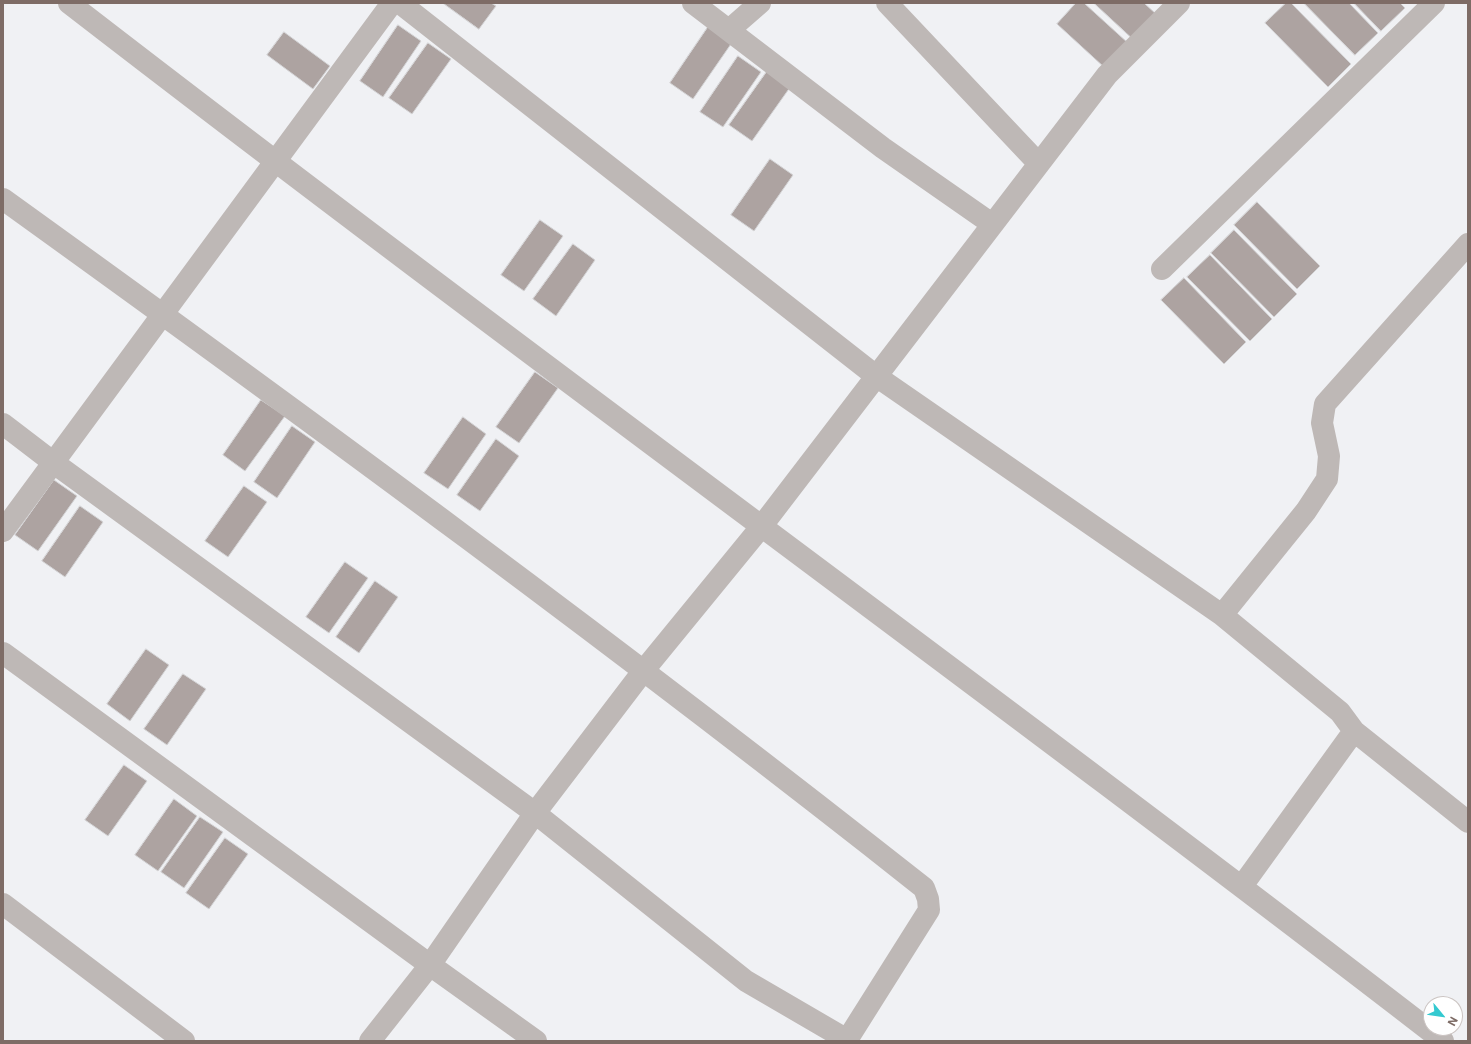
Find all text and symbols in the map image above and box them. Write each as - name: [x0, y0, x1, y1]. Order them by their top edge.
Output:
- north arrow: [1423, 996, 1463, 1036]
- text: N: [1444, 1014, 1461, 1028]

